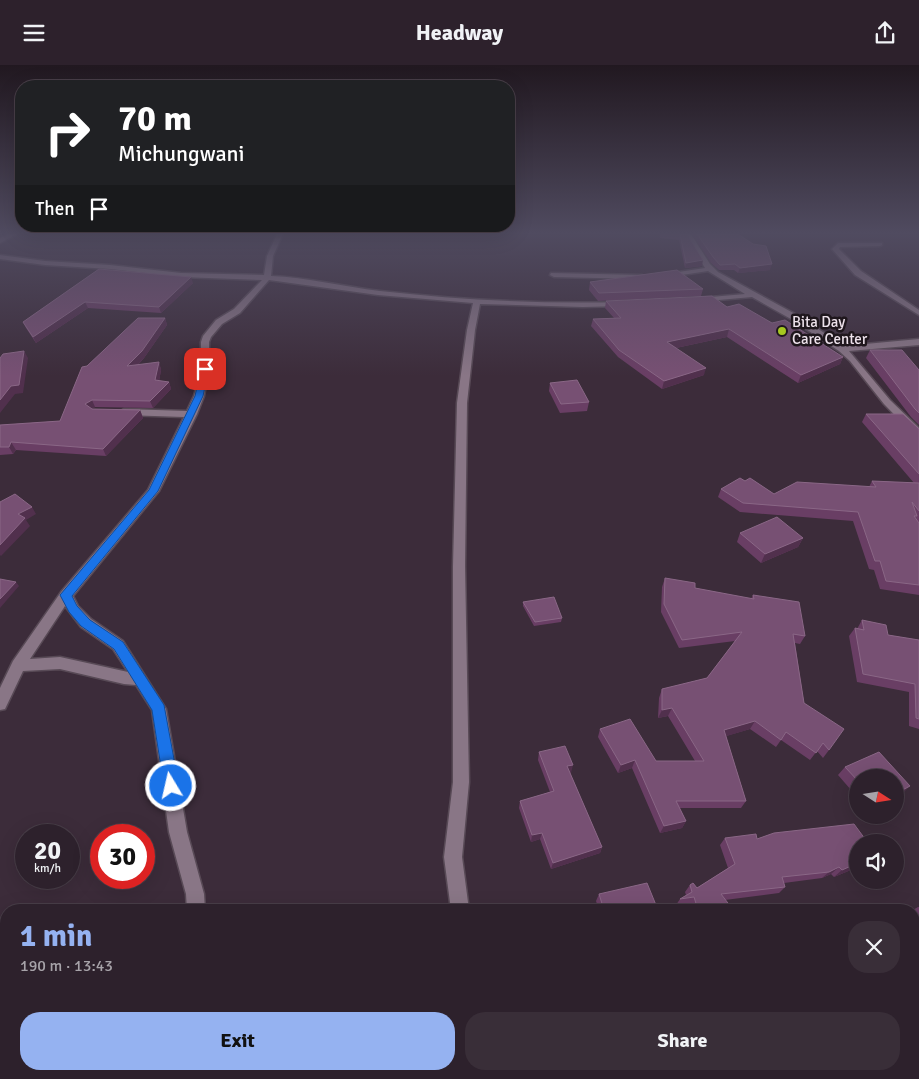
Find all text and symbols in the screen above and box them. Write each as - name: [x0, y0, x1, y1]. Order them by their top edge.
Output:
- icon: menu: [20, 19, 48, 47]
- text: Headway: [416, 19, 503, 46]
- icon: share: [871, 19, 899, 47]
- text: 70 m: [118, 97, 192, 140]
- icon: right: [35, 100, 100, 165]
- text: Michungwani: [118, 140, 245, 167]
- icon: arrive: [85, 195, 113, 223]
- text: Then: [35, 197, 75, 221]
- place label: Bita Day Care Center: [792, 313, 868, 348]
- marker: Bita Day Care Center: [776, 325, 788, 337]
- pin: [184, 348, 226, 390]
- icon: arrive: [191, 355, 219, 383]
- position arrow: [144, 759, 196, 811]
- north arrow: [849, 769, 904, 824]
- map controls: [849, 769, 904, 889]
- speed limit sign: 30: [90, 824, 155, 889]
- button: sound: [849, 834, 904, 889]
- text: 20: [34, 835, 61, 866]
- text: km/h: [34, 861, 61, 876]
- text: 1 min: [20, 918, 92, 955]
- button: close: [848, 921, 900, 973]
- text: 190 m · 13:43: [20, 956, 113, 976]
- button: Exit: [20, 1012, 455, 1070]
- button: Share: [465, 1012, 900, 1070]

